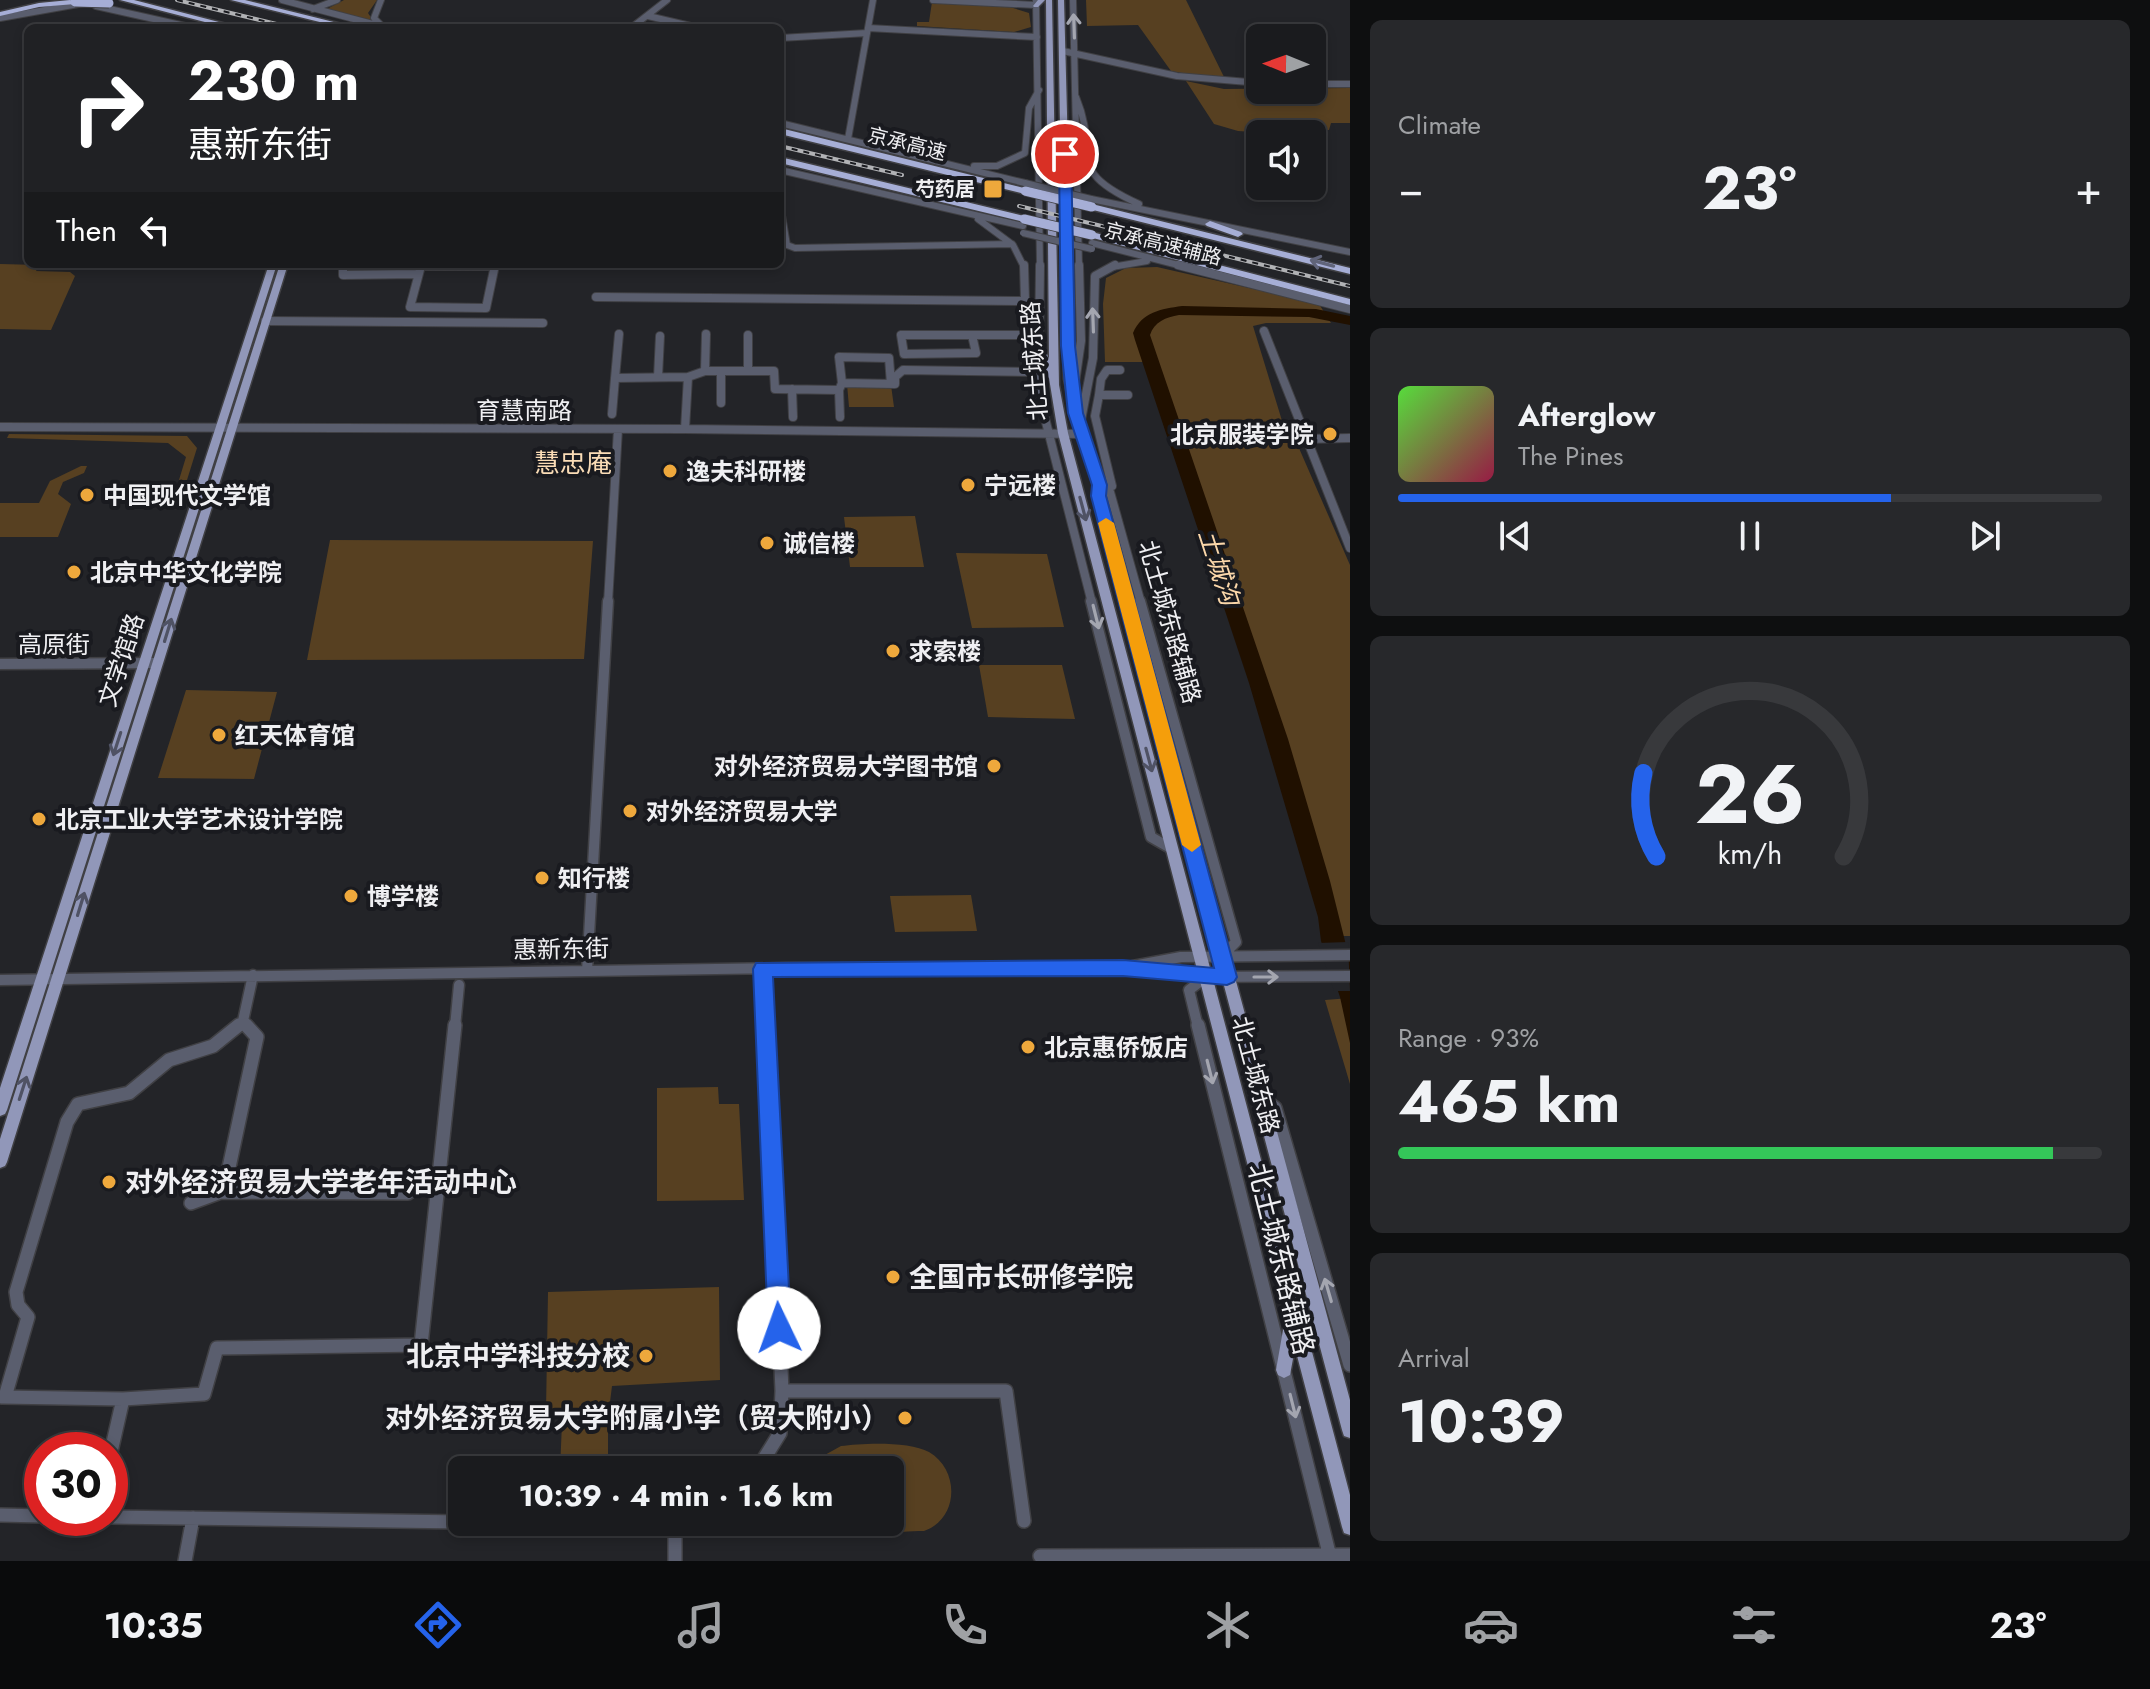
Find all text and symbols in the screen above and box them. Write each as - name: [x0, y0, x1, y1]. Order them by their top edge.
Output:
- one-way arrow: [1066, 13, 1081, 40]
- north arrow: [1246, 24, 1326, 104]
- map controls: [1246, 24, 1326, 200]
- text: 230 m: [188, 40, 359, 121]
- icon: right: [56, 56, 160, 160]
- text: Climate: [1398, 106, 1481, 144]
- text: 惠新东街: [188, 118, 332, 170]
- street label: 京承高速: [865, 120, 949, 168]
- pin: [1031, 120, 1099, 188]
- button: sound: [1246, 120, 1326, 200]
- icon: arrive: [1043, 132, 1087, 176]
- text: 23°: [1702, 145, 1797, 232]
- text: −: [1398, 157, 1424, 221]
- text: +: [2075, 157, 2102, 221]
- place label: 芍药居: [915, 175, 975, 204]
- marker: 芍药居: [982, 178, 1004, 200]
- icon: left: [133, 208, 177, 252]
- text: Then: [56, 209, 117, 252]
- street label: 京承高速辅路: [1101, 215, 1225, 273]
- one-way arrow: [1310, 255, 1336, 270]
- street label: 北土城东路: [1012, 300, 1056, 422]
- one-way arrow: [1086, 307, 1101, 334]
- street label: 育慧南路: [476, 393, 572, 428]
- text: Afterglow: [1518, 394, 1655, 437]
- place label: 北京服装学院: [1170, 417, 1314, 452]
- marker: 北京服装学院: [1321, 425, 1339, 443]
- text: The Pines: [1518, 437, 1623, 475]
- district label: 慧忠庵: [534, 444, 612, 482]
- place label: 逸夫科研楼: [686, 454, 806, 489]
- marker: 逸夫科研楼: [661, 462, 679, 480]
- place label: 宁远楼: [984, 468, 1056, 503]
- marker: 宁远楼: [959, 476, 977, 494]
- place label: 中国现代文学馆: [103, 478, 271, 513]
- marker: 中国现代文学馆: [78, 486, 96, 504]
- one-way arrow: [1076, 495, 1091, 521]
- icon: previous: [1493, 514, 1537, 558]
- icon: pause: [1728, 514, 1772, 558]
- icon: next: [1963, 514, 2007, 558]
- water label: 土城沟: [1189, 524, 1250, 613]
- place label: 诚信楼: [783, 526, 855, 561]
- marker: 诚信楼: [758, 534, 776, 552]
- street label: 北土城东路辅路: [1130, 536, 1210, 708]
- place label: 北京中华文化学院: [90, 555, 282, 590]
- marker: 北京中华文化学院: [65, 563, 83, 581]
- one-way arrow: [1090, 603, 1105, 629]
- street label: 文学馆路: [90, 609, 152, 711]
- one-way arrow: [161, 617, 176, 642]
- street label: 高原街: [18, 627, 90, 662]
- place label: 求索楼: [909, 634, 981, 669]
- marker: 求索楼: [884, 642, 902, 660]
- place label: 红天体育馆: [235, 718, 355, 753]
- marker: 红天体育馆: [210, 726, 228, 744]
- one-way arrow: [109, 731, 124, 756]
- text: 26: [1695, 733, 1805, 853]
- one-way arrow: [1143, 747, 1158, 773]
- place label: 对外经济贸易大学图书馆: [714, 749, 978, 784]
- marker: 对外经济贸易大学图书馆: [985, 757, 1003, 775]
- place label: 对外经济贸易大学: [646, 794, 838, 829]
- place label: 北京工业大学艺术设计学院: [55, 802, 343, 837]
- marker: 对外经济贸易大学: [621, 802, 639, 820]
- marker: 北京工业大学艺术设计学院: [30, 810, 48, 828]
- text: km/h: [1718, 833, 1782, 875]
- place label: 知行楼: [558, 861, 630, 896]
- marker: 知行楼: [533, 869, 551, 887]
- place label: 博学楼: [367, 879, 439, 914]
- marker: 博学楼: [342, 887, 360, 905]
- one-way arrow: [74, 892, 89, 918]
- street label: 惠新东街: [513, 931, 609, 967]
- one-way arrow: [1252, 969, 1279, 985]
- street label: 北土城东路: [1224, 1013, 1288, 1137]
- text: Range · 93%: [1398, 1019, 1539, 1057]
- place label: 北京惠侨饭店: [1044, 1030, 1188, 1065]
- marker: 北京惠侨饭店: [1019, 1038, 1037, 1056]
- text: 465 km: [1398, 1058, 1621, 1145]
- one-way arrow: [1203, 1059, 1218, 1085]
- one-way arrow: [17, 1075, 32, 1100]
- street label: 北土城东路辅路: [1237, 1159, 1325, 1359]
- place label: 对外经济贸易大学老年活动中心: [125, 1162, 517, 1203]
- marker: 对外经济贸易大学老年活动中心: [100, 1173, 118, 1191]
- place label: 全国市长研修学院: [909, 1257, 1133, 1298]
- marker: 全国市长研修学院: [884, 1268, 902, 1286]
- one-way arrow: [1320, 1278, 1335, 1304]
- position arrow: [737, 1286, 821, 1370]
- place label: 北京中学科技分校: [406, 1336, 630, 1377]
- text: Arrival: [1398, 1339, 1470, 1377]
- marker: 北京中学科技分校: [637, 1347, 655, 1365]
- text: 10:39: [1398, 1378, 1565, 1465]
- one-way arrow: [1286, 1393, 1301, 1419]
- place label: 对外经济贸易大学附属小学（贸大附小）: [385, 1398, 889, 1439]
- marker: 对外经济贸易大学附属小学（贸大附小）: [896, 1409, 914, 1427]
- speed limit sign: 30: [24, 1432, 128, 1536]
- text: 10:39 · 4 min · 1.6 km: [519, 1474, 833, 1517]
- icon: directions: [410, 1597, 466, 1653]
- icon: music: [673, 1597, 729, 1653]
- icon: phone: [937, 1597, 993, 1653]
- icon: climate: [1200, 1597, 1256, 1653]
- icon: car: [1463, 1597, 1519, 1653]
- icon: filters: [1726, 1597, 1782, 1653]
- text: 10:35: [104, 1599, 203, 1651]
- text: 23°: [1990, 1599, 2046, 1651]

